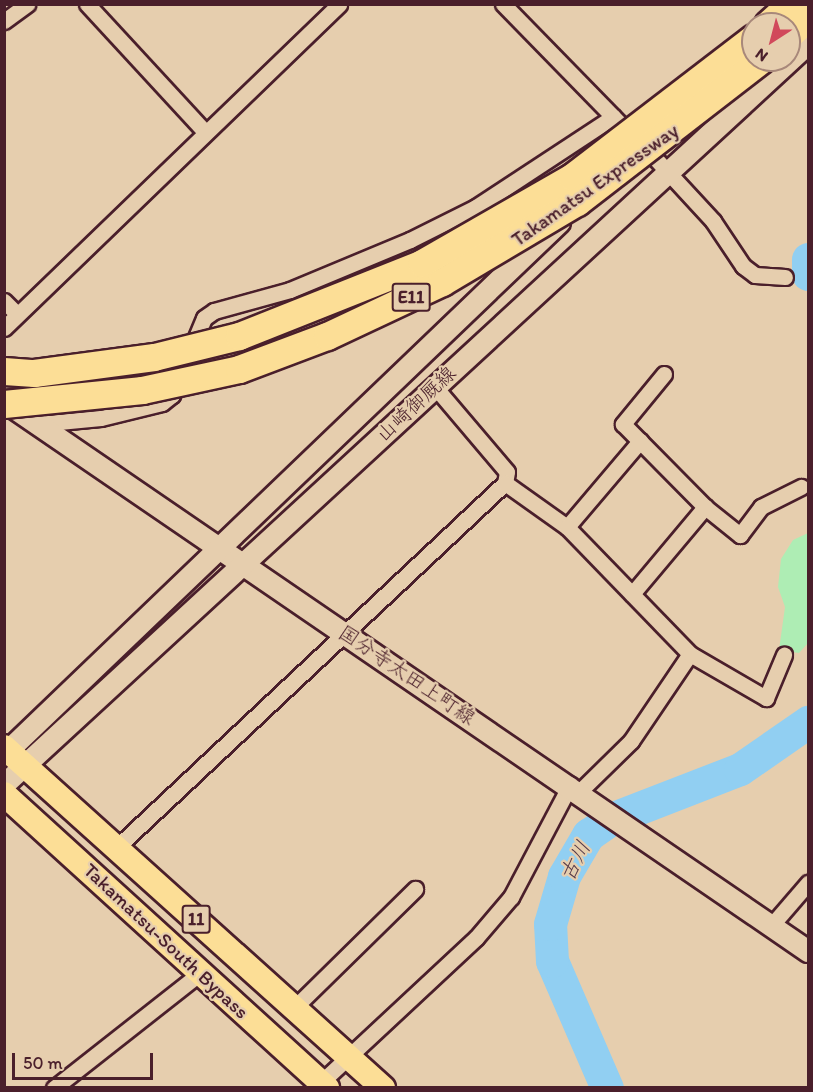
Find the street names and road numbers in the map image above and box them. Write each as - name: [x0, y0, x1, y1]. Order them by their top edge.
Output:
- street label: Takamatsu Expressway: [507, 119, 683, 251]
- road number: E11: [392, 282, 430, 312]
- street label: 山崎御厩線: [371, 361, 461, 447]
- street label: 国分寺太田上町線: [334, 620, 480, 730]
- street label: Takamatsu-South Bypass: [78, 858, 254, 1024]
- road number: 11: [181, 904, 211, 934]

